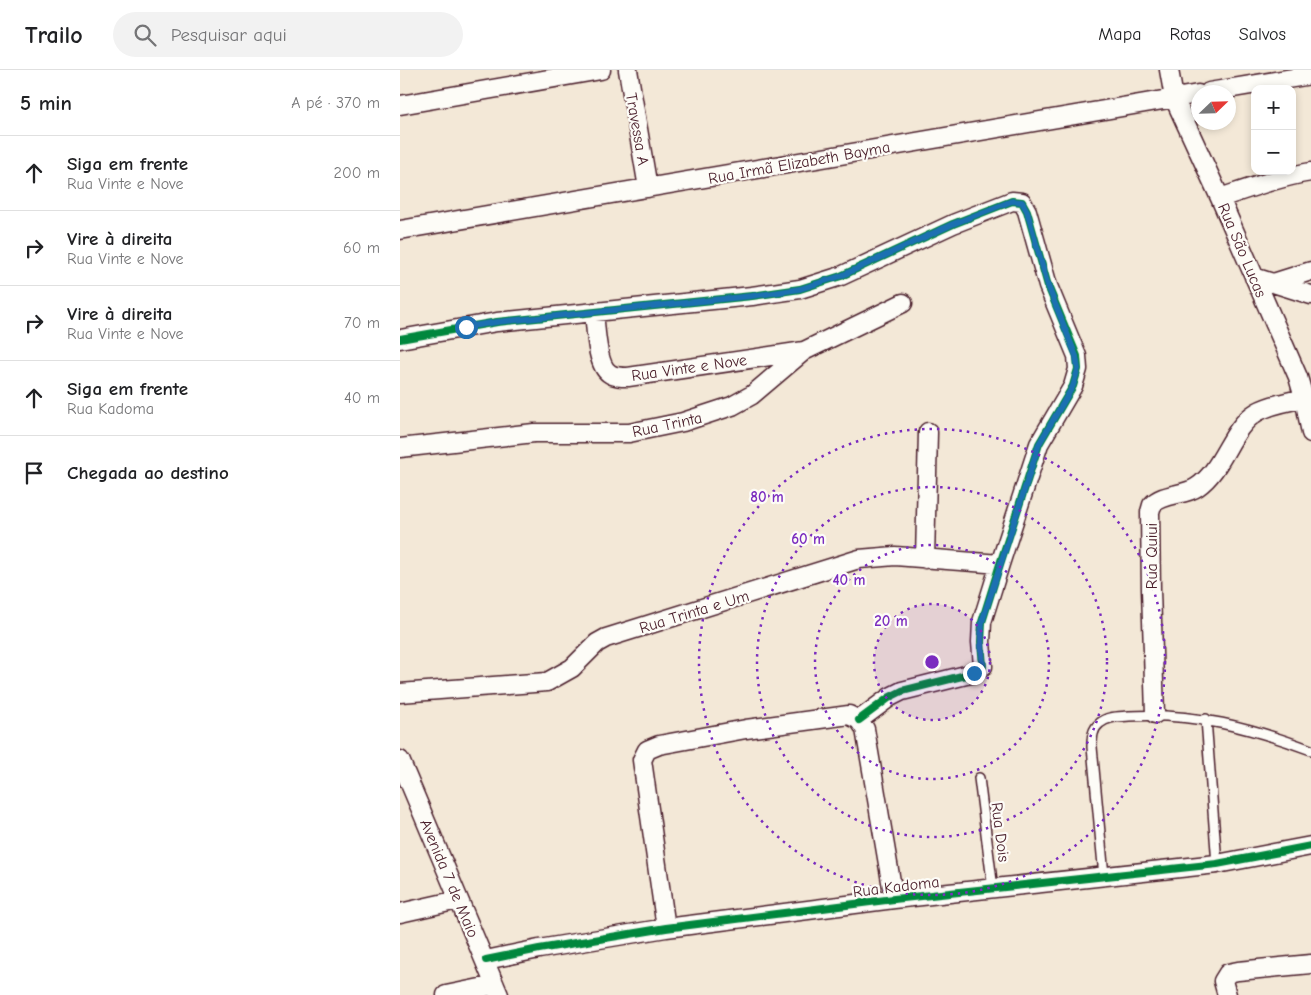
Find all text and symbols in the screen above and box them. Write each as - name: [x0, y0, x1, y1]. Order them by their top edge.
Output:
- search box: [113, 12, 463, 57]
- text: Trailo: [25, 21, 83, 49]
- icon: search: [131, 21, 159, 49]
- text: Pesquisar aqui: [171, 24, 287, 46]
- text: Mapa: [1098, 24, 1142, 45]
- text: Rotas: [1170, 24, 1211, 45]
- text: Salvos: [1239, 24, 1286, 45]
- north arrow: [1191, 85, 1236, 130]
- map controls: [1251, 85, 1296, 175]
- button: +: [1251, 85, 1296, 130]
- text: 5 min: [20, 91, 72, 115]
- street label: Travessa A: [622, 92, 652, 167]
- text: A pé · 370 m: [291, 94, 380, 112]
- button: −: [1251, 130, 1296, 175]
- street label: Rua Irmã Elizabeth Bayma: [707, 138, 891, 188]
- text: Siga em frente: [67, 153, 188, 175]
- icon: ahead: [20, 159, 48, 187]
- text: 200 m: [334, 164, 380, 182]
- text: Rua Vinte e Nove: [67, 175, 183, 193]
- street label: Rua São Lucas: [1214, 200, 1270, 301]
- text: Vire à direita: [67, 228, 172, 250]
- icon: right: [20, 234, 48, 262]
- text: 60 m: [343, 239, 380, 257]
- text: Rua Vinte e Nove: [67, 250, 183, 268]
- text: Vire à direita: [67, 303, 172, 325]
- icon: right: [20, 309, 48, 337]
- text: 70 m: [344, 314, 380, 332]
- route start: [455, 316, 478, 339]
- text: Rua Vinte e Nove: [67, 325, 183, 343]
- street label: Rua Vinte e Nove: [630, 351, 748, 385]
- text: Siga em frente: [67, 378, 188, 400]
- icon: ahead: [20, 384, 48, 412]
- text: 40 m: [344, 389, 380, 407]
- text: Rua Kadoma: [67, 400, 154, 418]
- street label: Rua Trinta: [631, 409, 704, 441]
- icon: arrive: [20, 459, 48, 487]
- text: Chegada ao destino: [67, 462, 229, 484]
- text: 80 m: [750, 488, 784, 506]
- street label: Rua Quiui: [1143, 523, 1161, 589]
- text: 60 m: [791, 530, 825, 548]
- text: 40 m: [833, 571, 866, 589]
- street label: Rua Trinta e Um: [637, 587, 751, 637]
- text: 20 m: [874, 612, 908, 630]
- centre of rings: [923, 653, 941, 671]
- route end: [963, 662, 986, 685]
- street label: Rua Dois: [987, 801, 1013, 863]
- street label: Avenida 7 de Maio: [416, 817, 482, 940]
- street label: Rua Kadoma: [852, 873, 940, 901]

